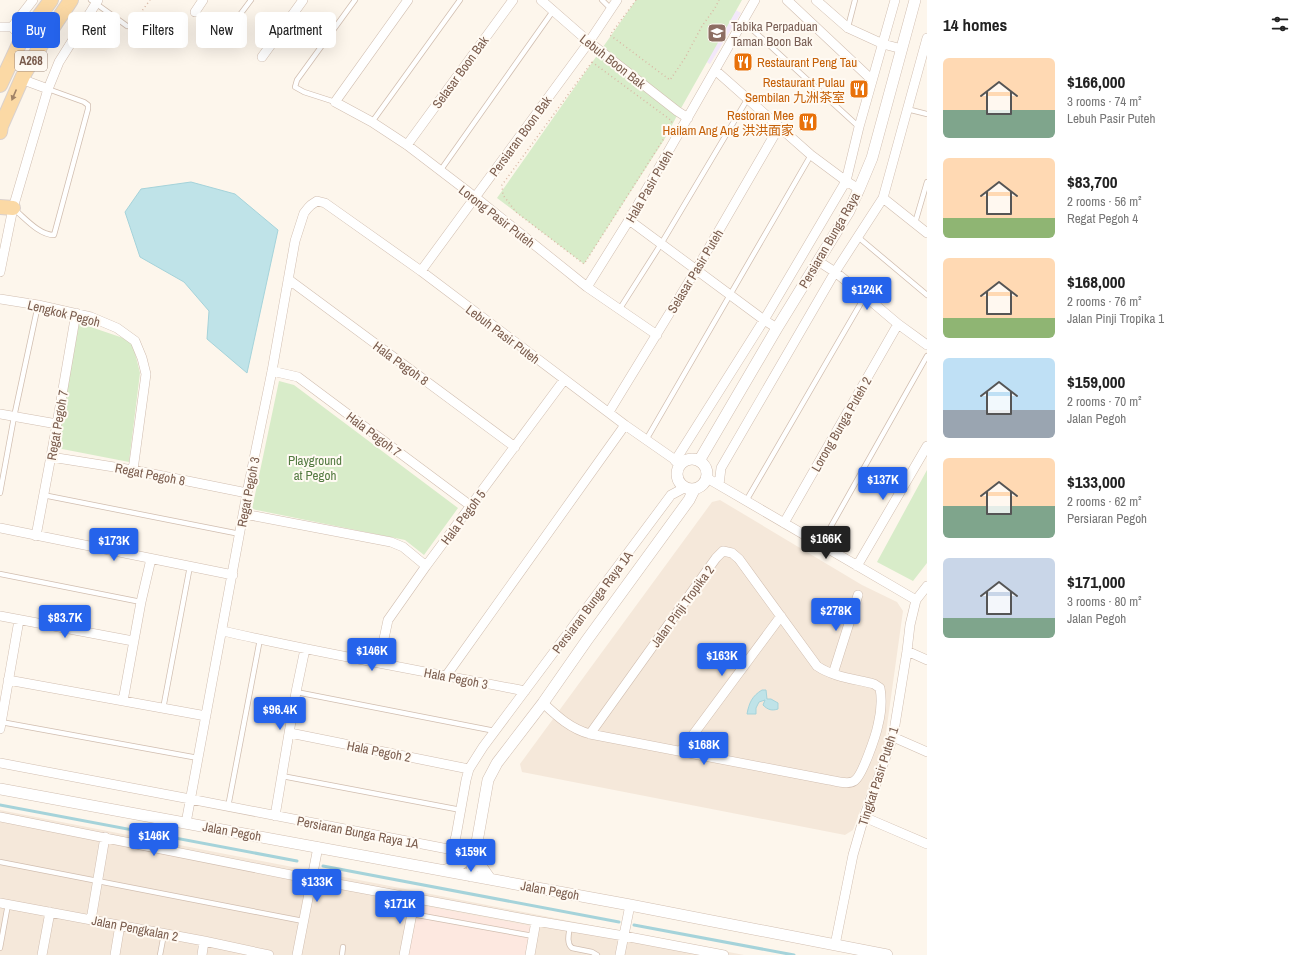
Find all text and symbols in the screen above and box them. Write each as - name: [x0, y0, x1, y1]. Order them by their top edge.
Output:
- chip: Buy: [12, 12, 60, 48]
- chip: Rent: [68, 12, 120, 48]
- chip: Filters: [128, 12, 188, 48]
- chip: New: [196, 12, 247, 48]
- chip: Apartment: [255, 12, 336, 48]
- text: 14 homes: [943, 13, 1007, 36]
- icon: filters: [1269, 13, 1291, 35]
- place label: Tabika Perpaduan Taman Boon Bak: [731, 18, 818, 50]
- school or university icon: Tabika Perpaduan Taman Boon Bak: [706, 22, 728, 44]
- street label: Lebuh Boon Bak: [576, 30, 650, 93]
- street label: Selasar Boon Bak: [428, 32, 493, 112]
- road number: A268: [15, 51, 47, 71]
- restaurant icon: Restaurant Peng Tau: [732, 51, 754, 73]
- place label: Restaurant Peng Tau: [757, 54, 857, 71]
- text: $166,000: [1067, 70, 1125, 93]
- place label: Restaurant Pulau Sembilan 九洲茶室: [745, 74, 845, 106]
- icon: home: [975, 74, 1023, 122]
- restaurant icon: Restaurant Pulau Sembilan 九洲茶室: [848, 78, 870, 100]
- one-way arrow: [11, 89, 18, 101]
- street label: Persiaran Boon Bak: [485, 92, 556, 180]
- text: 3 rooms · 74 m²: [1067, 93, 1142, 110]
- place label: Restoran Mee Hailam Ang Ang 洪洪面家: [663, 107, 794, 139]
- text: Lebuh Pasir Puteh: [1067, 110, 1155, 127]
- restaurant icon: Restoran Mee Hailam Ang Ang 洪洪面家: [797, 111, 819, 133]
- street label: Hala Pasir Puteh: [622, 147, 677, 225]
- text: $83,700: [1067, 170, 1117, 193]
- icon: home: [975, 174, 1023, 222]
- street label: Lorong Pasir Puteh: [455, 181, 538, 251]
- street label: Persiaran Bunga Raya: [795, 189, 864, 291]
- text: 2 rooms · 56 m²: [1067, 193, 1142, 210]
- text: Regat Pegoh 4: [1067, 210, 1138, 227]
- street label: Selasar Pasir Puteh: [664, 226, 727, 316]
- text: $168,000: [1067, 270, 1125, 293]
- icon: home: [975, 274, 1023, 322]
- pin: $124K: [839, 277, 895, 311]
- text: $124K: [851, 281, 883, 298]
- text: 2 rooms · 76 m²: [1067, 293, 1142, 310]
- street label: Lengkok Pegoh: [26, 296, 102, 331]
- street label: Lebuh Pasir Puteh: [462, 301, 543, 368]
- text: Jalan Pinji Tropika 1: [1067, 310, 1164, 327]
- street label: Hala Pegoh 8: [370, 338, 432, 389]
- text: $159,000: [1067, 370, 1125, 393]
- street label: Lorong Bunga Puteh 2: [807, 374, 876, 475]
- icon: home: [975, 374, 1023, 422]
- street label: Regat Pegoh 7: [43, 389, 72, 462]
- text: 2 rooms · 70 m²: [1067, 393, 1142, 410]
- street label: Hala Pegoh 7: [343, 408, 405, 461]
- text: Jalan Pegoh: [1067, 410, 1126, 427]
- park label: Playground at Pegoh: [288, 452, 342, 484]
- street label: Regat Pegoh 3: [233, 455, 264, 529]
- street label: Regat Pegoh 8: [113, 459, 187, 490]
- pin: $137K: [855, 467, 911, 501]
- text: $133,000: [1067, 470, 1125, 493]
- text: $137K: [867, 471, 899, 488]
- icon: home: [975, 474, 1023, 522]
- street label: Hala Pegoh 5: [437, 486, 490, 548]
- text: 2 rooms · 62 m²: [1067, 493, 1142, 510]
- text: Persiaran Pegoh: [1067, 510, 1147, 527]
- pin: $166K: [798, 526, 854, 560]
- pin: $173K: [86, 528, 142, 562]
- text: $166K: [810, 530, 842, 547]
- text: $173K: [98, 532, 130, 549]
- street label: Persiaran Bunga Raya 1A: [548, 547, 637, 657]
- street label: Jalan Pinji Tropika 2: [647, 562, 718, 651]
- text: $171,000: [1067, 570, 1125, 593]
- icon: home: [975, 574, 1023, 622]
- text: 3 rooms · 80 m²: [1067, 593, 1142, 610]
- pin: $278K: [808, 598, 864, 632]
- text: $278K: [820, 602, 852, 619]
- pin: $83.7K: [32, 605, 98, 639]
- text: $83.7K: [48, 609, 82, 626]
- text: Jalan Pegoh: [1067, 610, 1126, 627]
- pin: $146K: [344, 638, 400, 672]
- text: $146K: [356, 642, 388, 659]
- pin: $163K: [694, 643, 750, 677]
- text: $163K: [706, 647, 738, 664]
- street label: Hala Pegoh 3: [423, 664, 489, 693]
- pin: $96.4K: [247, 697, 313, 731]
- text: $96.4K: [263, 701, 297, 718]
- street label: Tingkat Pasir Puteh 1: [854, 725, 902, 828]
- pin: $168K: [676, 732, 732, 766]
- text: $168K: [688, 736, 720, 753]
- street label: Hala Pegoh 2: [346, 737, 412, 766]
- street label: Persiaran Bunga Raya 1A: [295, 812, 421, 853]
- street label: Jalan Pegoh: [201, 818, 263, 845]
- pin: $146K: [126, 823, 182, 857]
- text: $146K: [138, 827, 170, 844]
- pin: $159K: [443, 839, 499, 873]
- text: $159K: [455, 843, 487, 860]
- pin: $133K: [289, 869, 345, 903]
- text: $133K: [301, 873, 333, 890]
- street label: Jalan Pegoh: [519, 877, 581, 904]
- pin: $171K: [372, 891, 428, 925]
- text: $171K: [384, 895, 416, 912]
- street label: Jalan Pengkalan 2: [90, 912, 180, 945]

